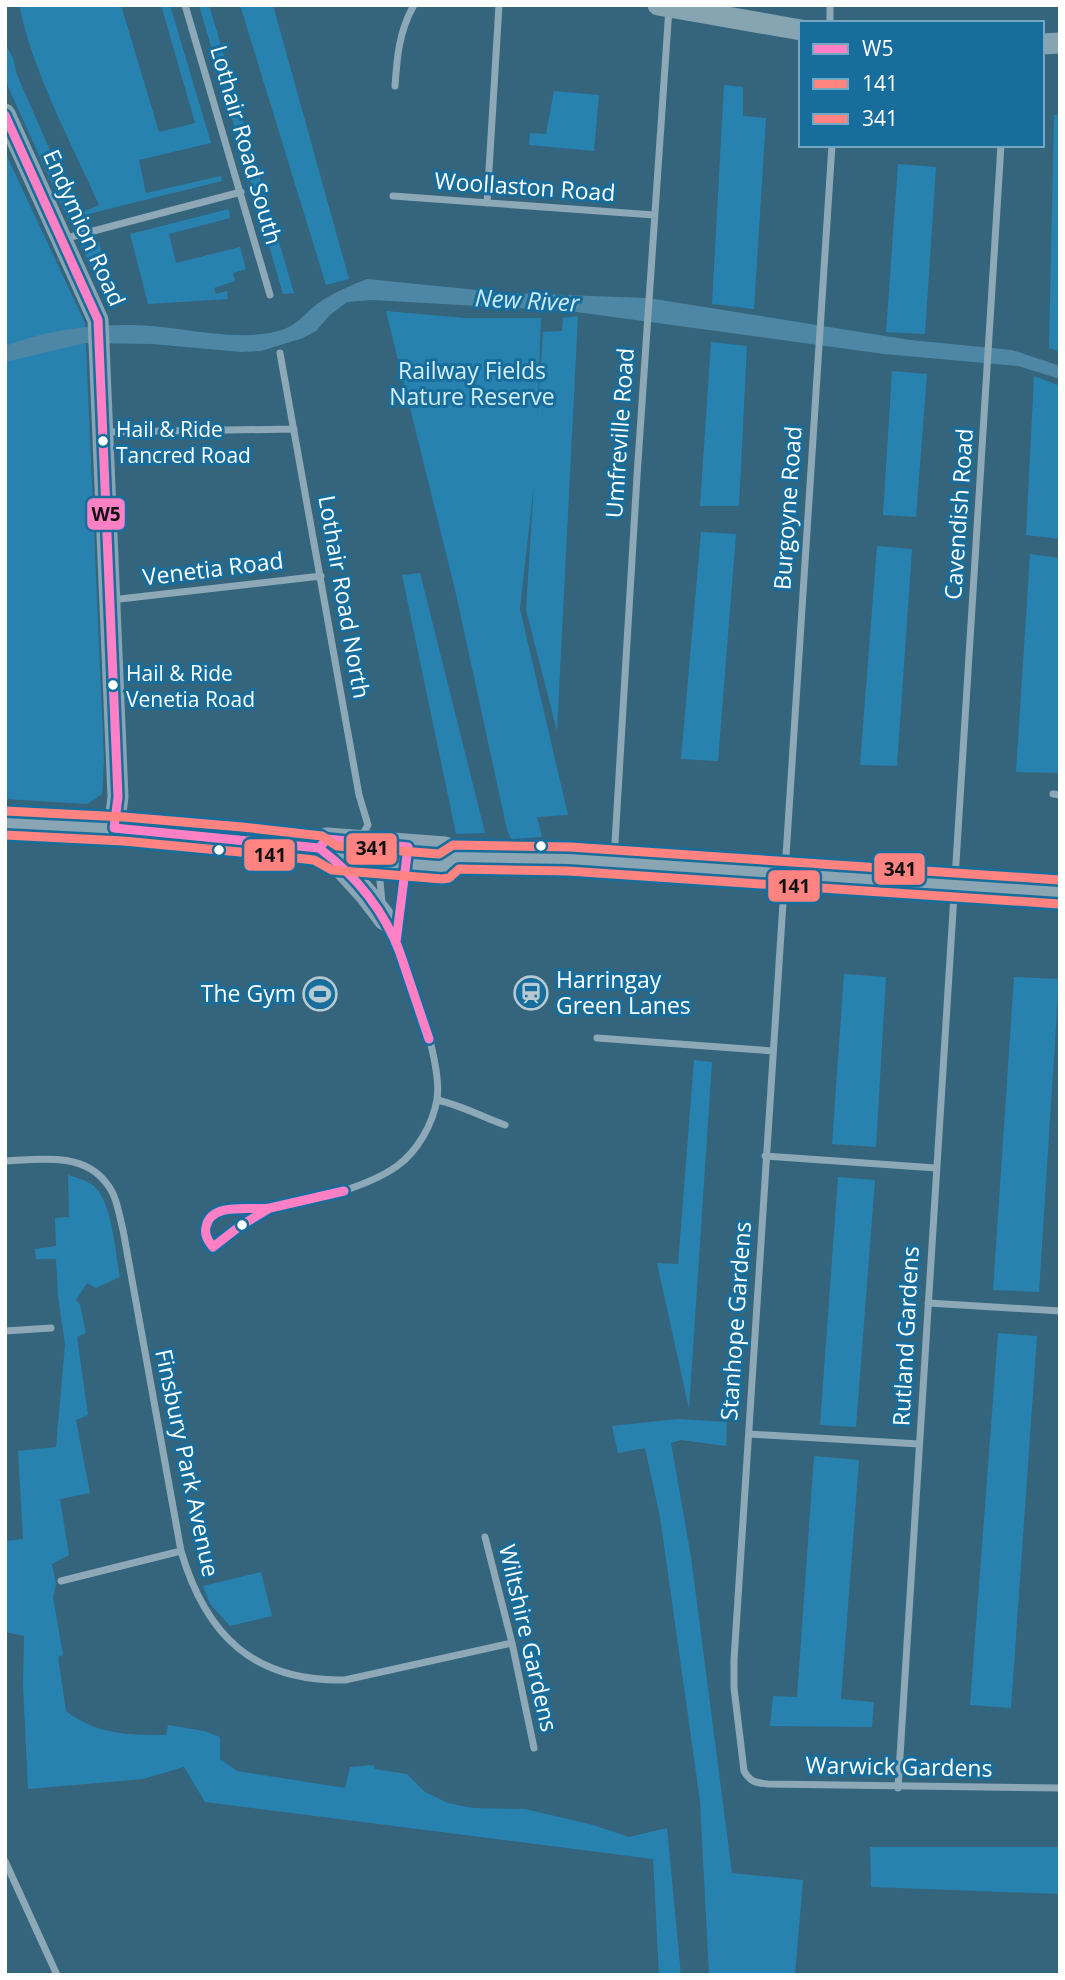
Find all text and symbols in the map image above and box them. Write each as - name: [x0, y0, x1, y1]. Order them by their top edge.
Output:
- legend: [799, 21, 1044, 147]
- text: W5: [862, 34, 893, 62]
- street label: Lothair Road South: [203, 41, 291, 248]
- text: 141: [862, 69, 898, 97]
- text: 341: [862, 104, 898, 132]
- street label: Endymion Road: [36, 144, 134, 311]
- street label: Woollaston Road: [434, 164, 617, 208]
- water label: New River: [474, 280, 582, 319]
- street label: Umfreville Road: [597, 347, 641, 519]
- park label: Railway Fields Nature Reserve: [389, 354, 555, 412]
- place label: Hail & Ride Tancred Road: [116, 415, 251, 469]
- street label: Burgoyne Road: [765, 425, 809, 591]
- street label: Cavendish Road: [936, 427, 980, 601]
- marker: Hail & Ride Tancred Road: [96, 434, 110, 448]
- street label: Lothair Road North: [311, 493, 379, 701]
- line badge: W5: [86, 497, 126, 531]
- text: W5: [91, 501, 121, 527]
- street label: Venetia Road: [141, 544, 285, 592]
- place label: Hail & Ride Venetia Road: [126, 659, 255, 713]
- marker: Hail & Ride Venetia Road: [106, 678, 120, 692]
- line badge: 341: [345, 832, 398, 866]
- text: 341: [356, 835, 388, 861]
- line badge: 141: [243, 838, 296, 872]
- unlabelled marker: [534, 839, 548, 853]
- text: 141: [254, 842, 286, 868]
- unlabelled marker: [212, 843, 226, 857]
- line badge: 341: [873, 852, 926, 886]
- text: 341: [884, 856, 916, 882]
- line badge: 141: [767, 869, 821, 903]
- text: 141: [778, 873, 810, 899]
- place label: Harringay Green Lanes: [556, 963, 691, 1021]
- station icon: Harringay Green Lanes: [512, 974, 550, 1012]
- sports icon: The Gym: [301, 975, 339, 1013]
- place label: The Gym: [201, 977, 296, 1009]
- unlabelled marker: [235, 1218, 249, 1232]
- street label: Stanhope Gardens: [712, 1220, 758, 1422]
- street label: Rutland Gardens: [884, 1245, 926, 1427]
- street label: Finsbury Park Avenue: [148, 1346, 228, 1580]
- street label: Wiltshire Gardens: [492, 1541, 566, 1735]
- street label: Warwick Gardens: [805, 1748, 993, 1784]

